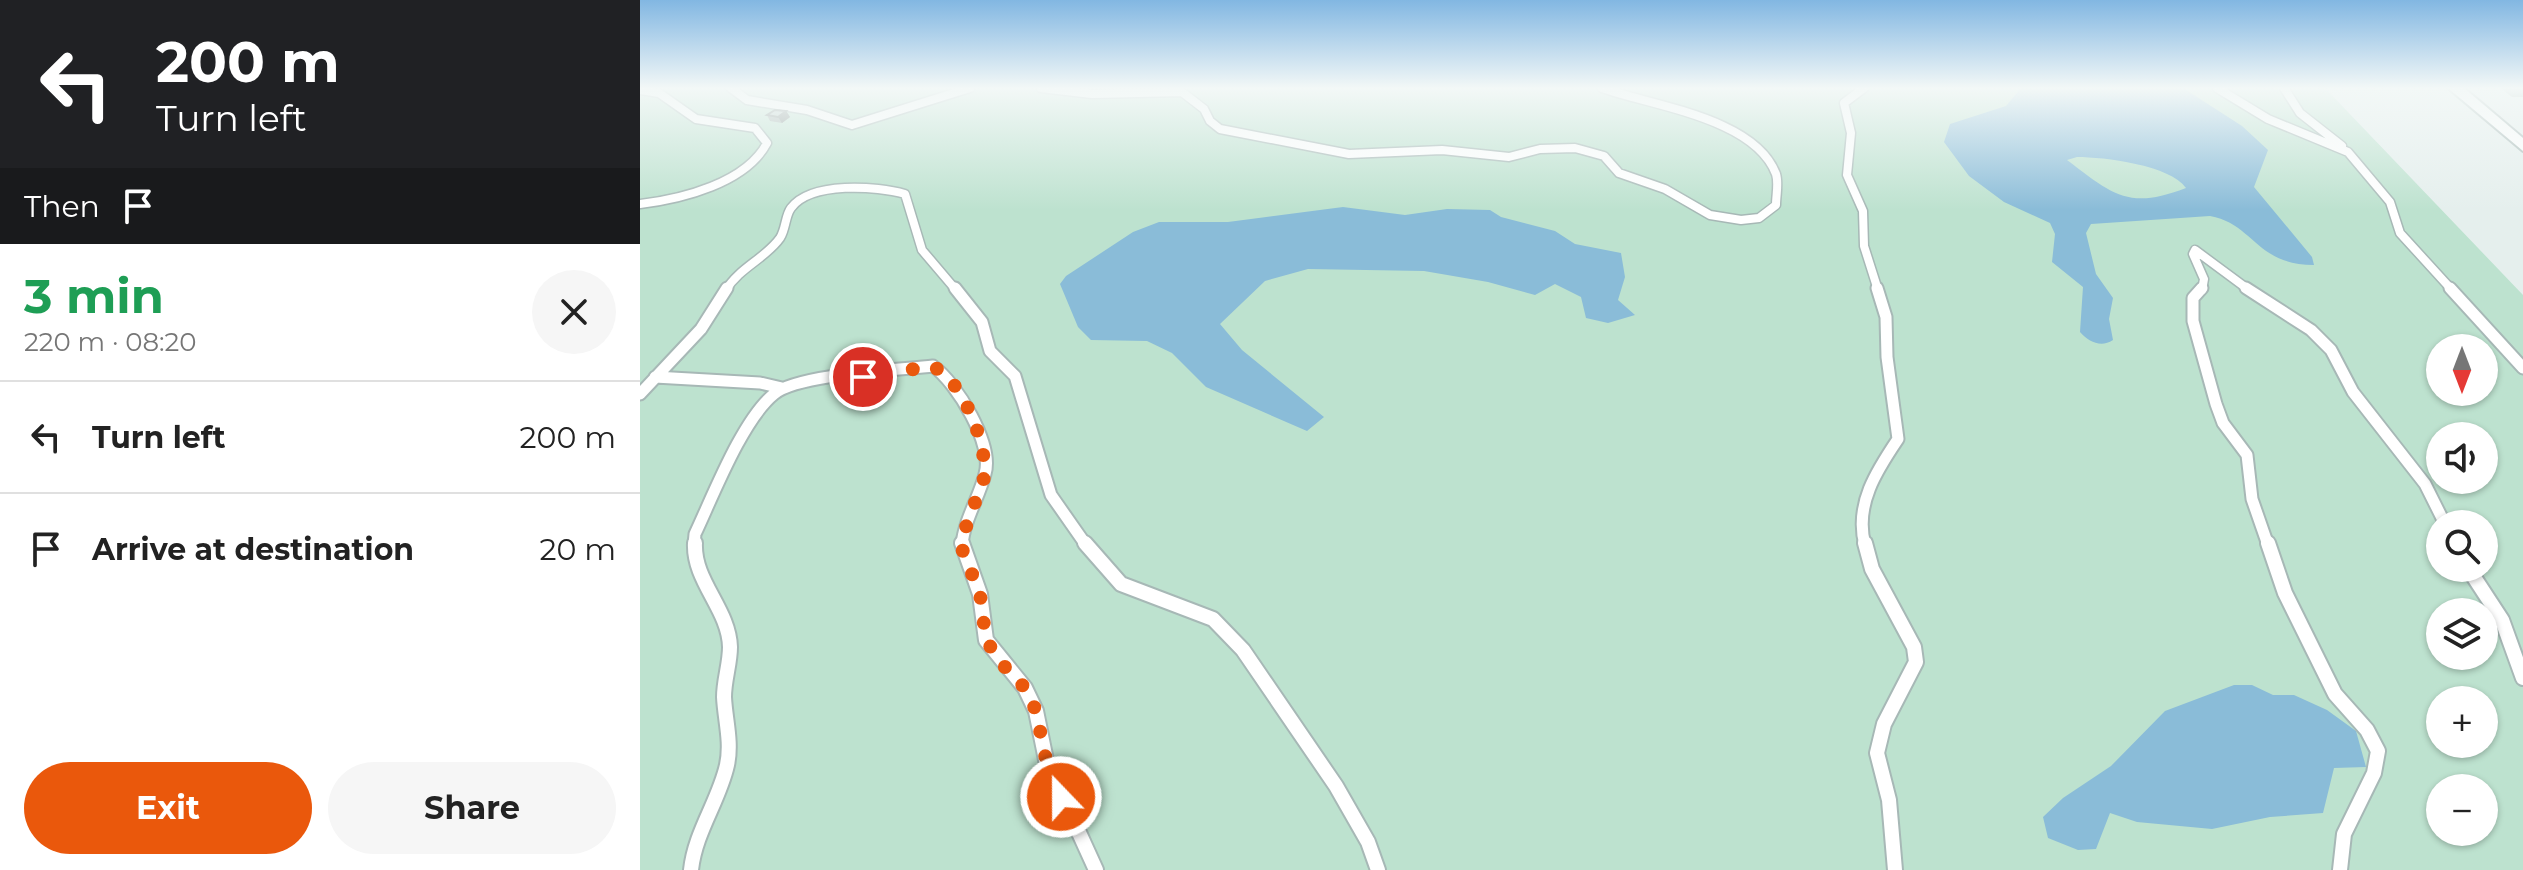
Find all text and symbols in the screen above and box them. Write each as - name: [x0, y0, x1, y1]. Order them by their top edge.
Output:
- text: 200 m: [156, 28, 340, 96]
- icon: left: [24, 32, 128, 136]
- text: Turn left: [156, 96, 307, 140]
- icon: arrive: [116, 184, 160, 228]
- text: Then: [24, 188, 100, 225]
- text: 3 min: [24, 267, 164, 325]
- button: close: [532, 270, 616, 354]
- text: 220 m · 08:20: [24, 326, 197, 358]
- north arrow: [2426, 334, 2498, 406]
- map controls: [2426, 334, 2498, 846]
- pin: [829, 343, 897, 411]
- icon: arrive: [841, 355, 885, 399]
- icon: left: [24, 415, 68, 459]
- text: Turn left: [92, 419, 225, 456]
- text: 200 m: [520, 419, 616, 456]
- button: sound: [2426, 422, 2498, 494]
- button: search: [2426, 510, 2498, 582]
- icon: arrive: [24, 527, 68, 571]
- text: Arrive at destination: [92, 531, 414, 568]
- text: 20 m: [539, 531, 616, 568]
- button: layers: [2426, 598, 2498, 670]
- button: +: [2426, 686, 2498, 758]
- position arrow: [1019, 755, 1103, 839]
- button: Exit: [24, 762, 312, 854]
- button: Share: [328, 762, 616, 854]
- button: −: [2426, 774, 2498, 846]

